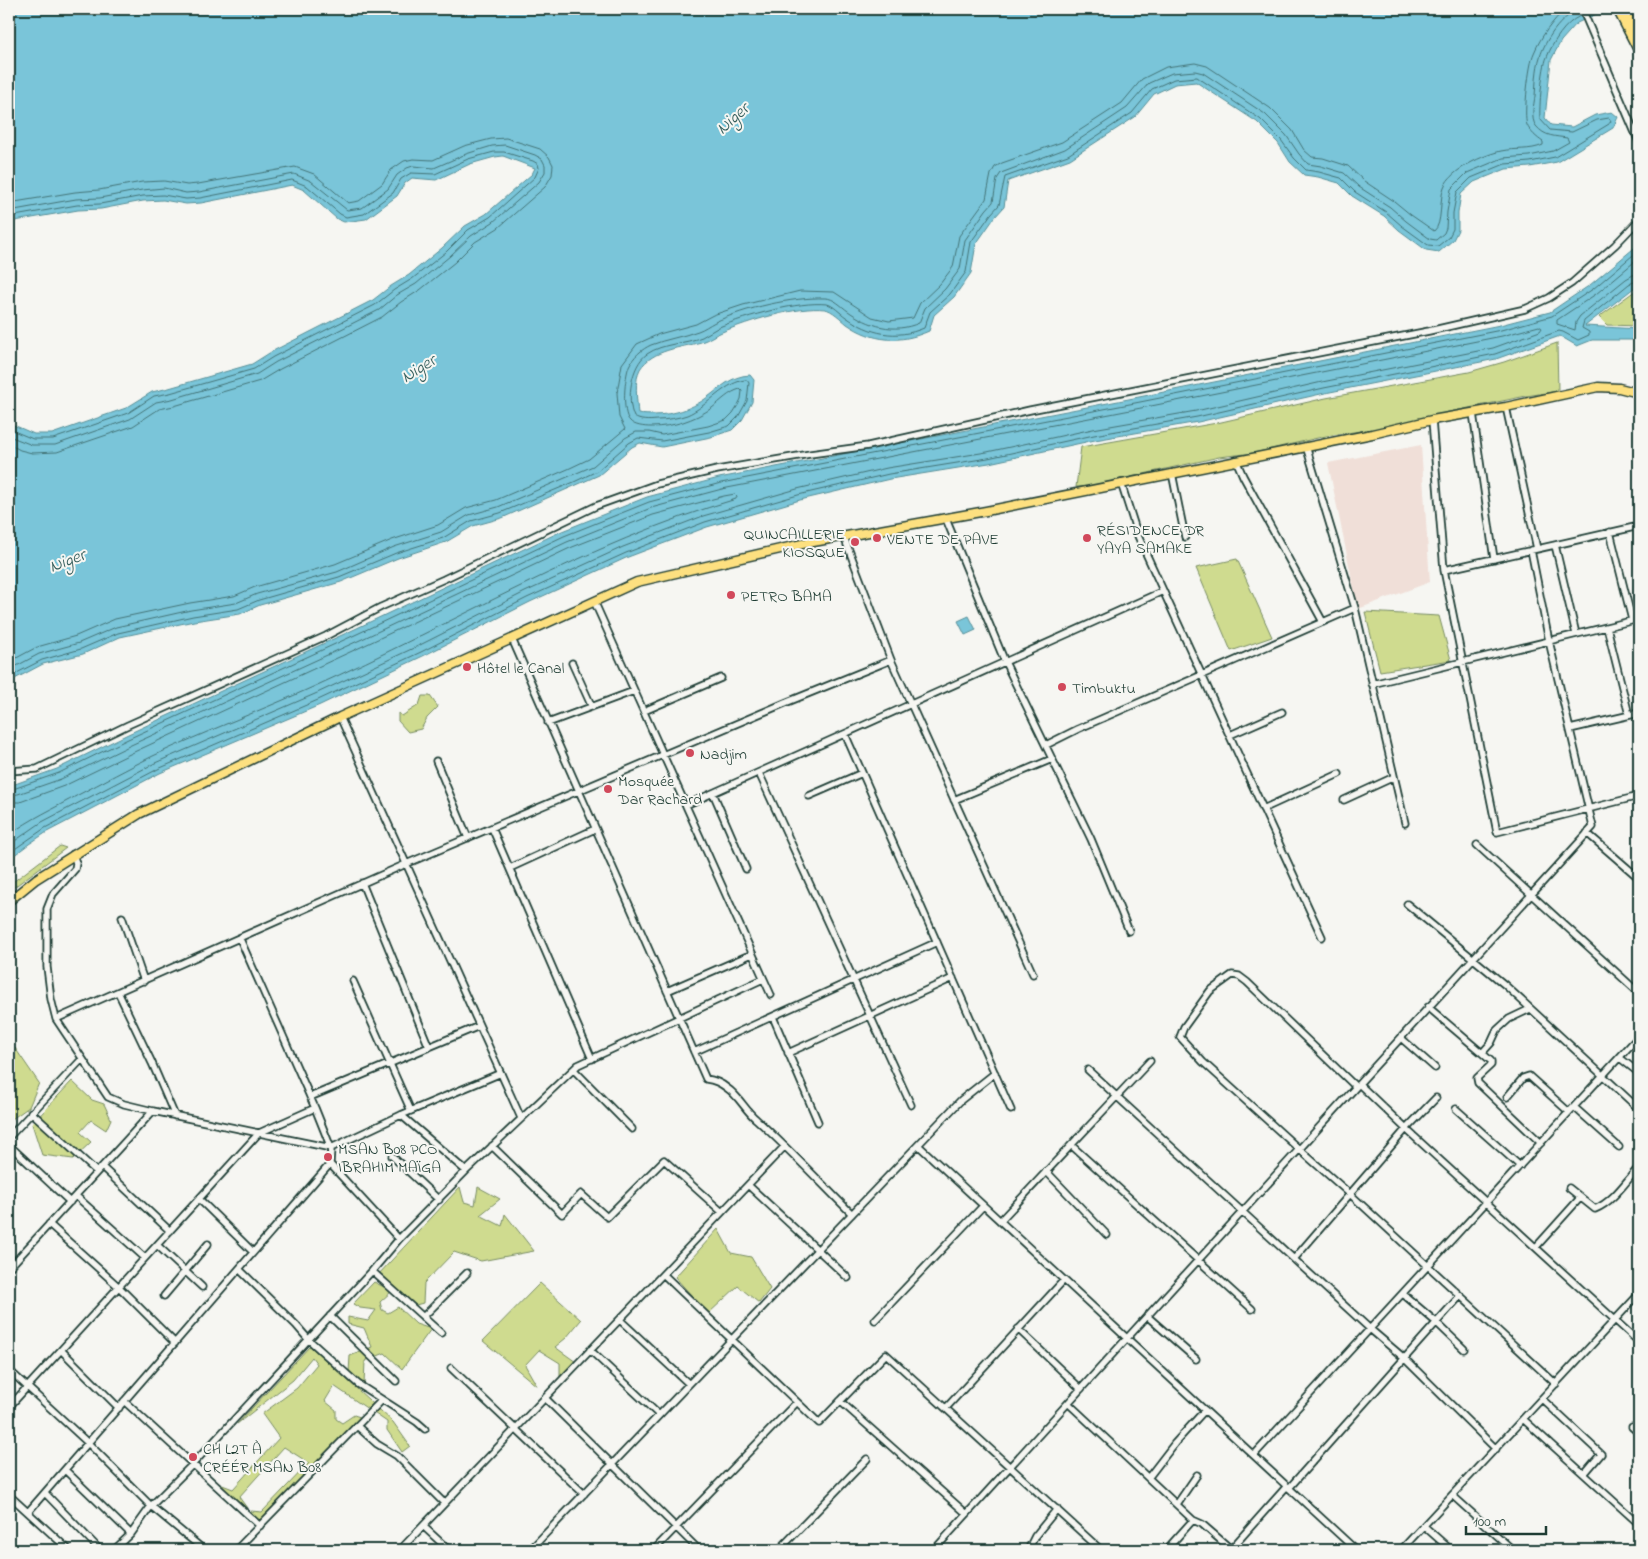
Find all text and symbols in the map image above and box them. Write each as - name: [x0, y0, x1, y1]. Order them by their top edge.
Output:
- water label: Niger: [711, 96, 758, 142]
- water label: Niger: [396, 348, 444, 391]
- place label: RÉSIDENCE DR YAYA SAMAKE: [1097, 519, 1204, 561]
- place label: QUINCAILLERIE KIOSQUE: [744, 523, 845, 565]
- place label: VENTE DE PAVE: [886, 528, 999, 552]
- marker: VENTE DE PAVE: [871, 532, 883, 544]
- marker: RÉSIDENCE DR YAYA SAMAKE: [1081, 532, 1093, 544]
- marker: QUINCAILLERIE KIOSQUE: [849, 536, 861, 548]
- water label: Niger: [46, 542, 92, 581]
- place label: PETRO BAMA: [741, 585, 832, 609]
- marker: PETRO BAMA: [725, 589, 737, 601]
- place label: Hôtel le Canal: [477, 657, 565, 681]
- marker: Hôtel le Canal: [461, 661, 473, 673]
- place label: Timbuktu: [1072, 677, 1136, 701]
- marker: Timbuktu: [1056, 681, 1068, 693]
- place label: Nadjim: [700, 743, 747, 767]
- marker: Nadjim: [684, 747, 696, 759]
- place label: Mosquée Dar Rachard: [617, 770, 702, 812]
- marker: Mosquée Dar Rachard: [602, 783, 614, 795]
- place label: MSAN B08 PCO IBRAHIM MAÏGA: [338, 1138, 441, 1180]
- marker: MSAN B08 PCO IBRAHIM MAÏGA: [322, 1151, 334, 1163]
- place label: CH L2T À CRÉÉR MSAN B08: [203, 1438, 321, 1480]
- marker: CH L2T À CRÉÉR MSAN B08: [187, 1451, 199, 1463]
- scale bar: [1466, 1504, 1546, 1536]
- text: 100 m: [1473, 1511, 1506, 1533]

